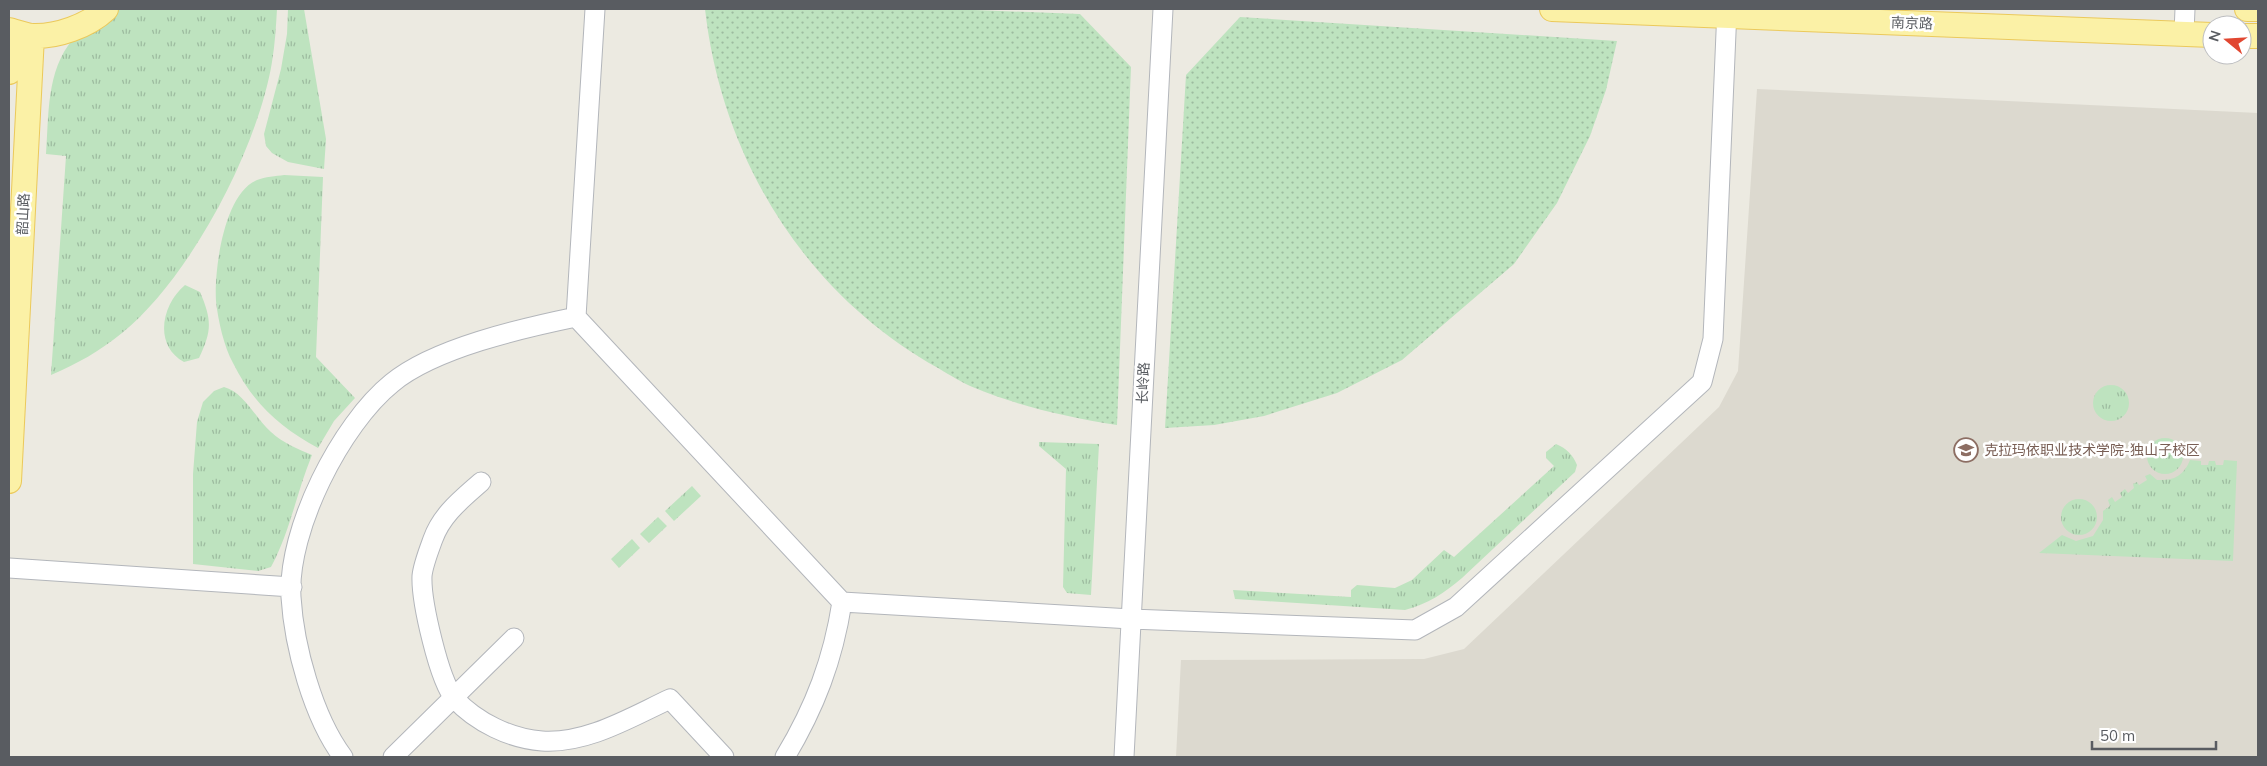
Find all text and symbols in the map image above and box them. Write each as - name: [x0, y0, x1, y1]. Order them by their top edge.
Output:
- street label: 南京路: [1891, 13, 1933, 33]
- north arrow: [2202, 15, 2252, 65]
- text: N: [2204, 28, 2225, 44]
- street label: 韶山路: [13, 193, 33, 235]
- street label: 长岭路: [1133, 362, 1153, 404]
- school or university icon: 克拉玛依职业技术学院-独山子校区: [1953, 437, 1979, 463]
- place label: 克拉玛依职业技术学院-独山子校区: [1984, 441, 2200, 459]
- scale bar: [2092, 718, 2216, 750]
- text: 50 m: [2100, 726, 2135, 745]

